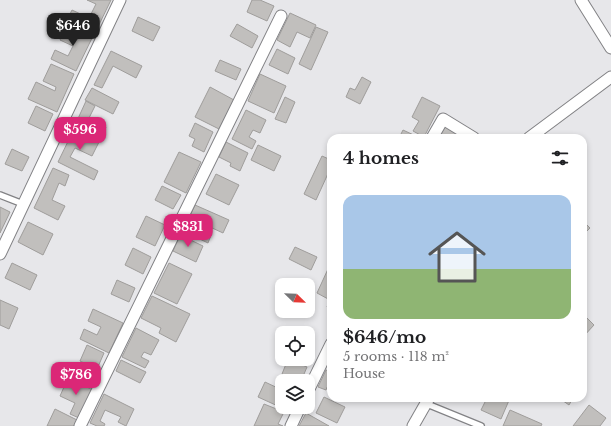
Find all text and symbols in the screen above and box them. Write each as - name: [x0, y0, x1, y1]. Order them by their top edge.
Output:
- pin: $646: [49, 13, 97, 47]
- text: $646: [56, 17, 90, 34]
- pin: $596: [56, 117, 104, 151]
- text: $596: [63, 121, 97, 138]
- icon: filters: [549, 147, 571, 169]
- text: 4 homes: [343, 148, 419, 169]
- pin: $831: [164, 214, 212, 248]
- text: $831: [173, 218, 203, 235]
- icon: home: [421, 221, 493, 293]
- north arrow: [275, 278, 315, 318]
- map controls: [275, 278, 315, 414]
- button: locate: [275, 326, 315, 366]
- text: $646/mo: [343, 327, 426, 348]
- text: 5 rooms · 118 m²: [343, 348, 449, 365]
- pin: $786: [52, 362, 100, 396]
- text: House: [343, 365, 385, 382]
- text: $786: [60, 366, 92, 383]
- button: layers: [275, 374, 315, 414]

